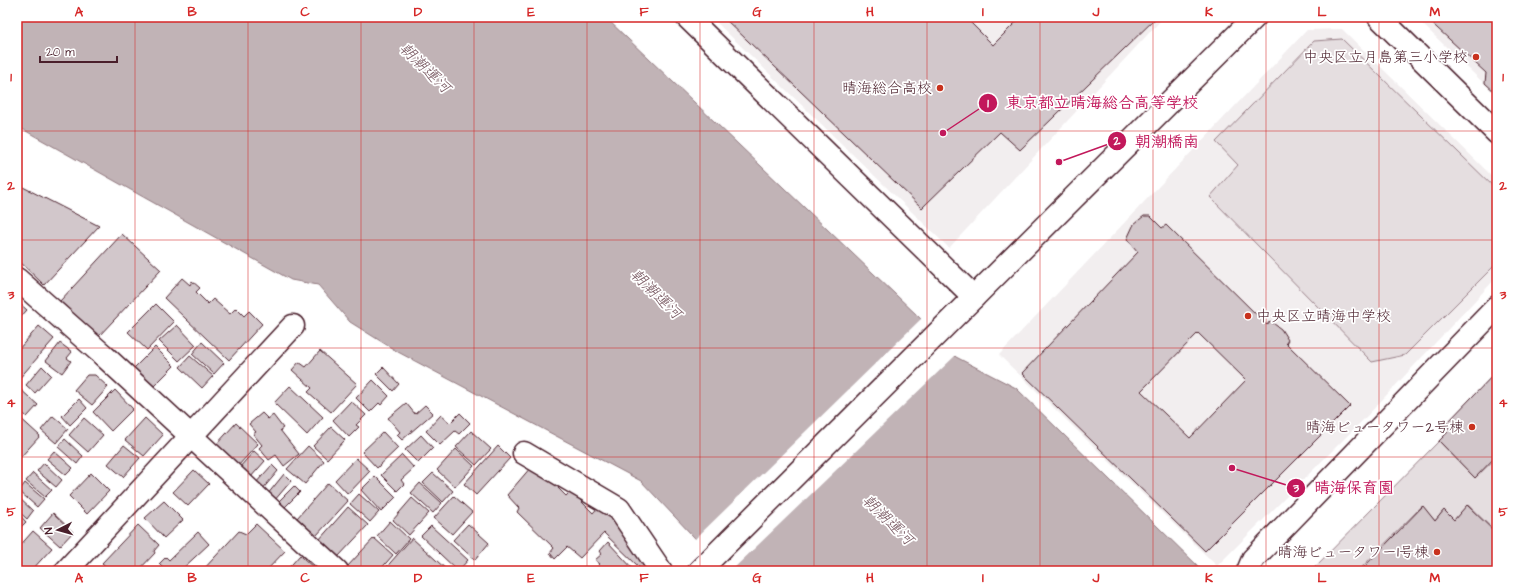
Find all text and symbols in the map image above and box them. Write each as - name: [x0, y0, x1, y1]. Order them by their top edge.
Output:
- text: A: [75, 3, 84, 21]
- text: B: [187, 3, 197, 21]
- text: C: [300, 3, 310, 21]
- text: D: [414, 3, 423, 21]
- text: E: [527, 3, 535, 21]
- text: F: [639, 3, 649, 21]
- text: G: [752, 3, 762, 21]
- text: H: [866, 3, 874, 21]
- text: I: [982, 3, 984, 21]
- text: J: [1092, 3, 1100, 21]
- text: K: [1205, 3, 1213, 21]
- text: L: [1317, 3, 1327, 21]
- text: M: [1430, 3, 1441, 21]
- scale bar: [40, 38, 117, 64]
- water label: 朝潮運河: [394, 38, 457, 100]
- text: 20 m: [46, 44, 75, 61]
- place label: 中央区立月島第三小学校: [1303, 47, 1468, 68]
- marker: 中央区立月島第三小学校: [1471, 52, 1481, 62]
- text: 1: [10, 68, 12, 86]
- text: 1: [1502, 68, 1504, 86]
- place label: 晴海総合高校: [842, 78, 932, 99]
- marker: 晴海総合高校: [935, 83, 945, 93]
- callout: 東京都立晴海総合高等学校: [978, 89, 1206, 117]
- text: 東京都立晴海総合高等学校: [1006, 92, 1198, 114]
- text: 1: [987, 95, 989, 112]
- callout: 朝潮橋南: [1107, 127, 1207, 155]
- text: 朝潮橋南: [1135, 131, 1199, 153]
- text: 2: [1113, 133, 1121, 150]
- text: 2: [6, 177, 15, 195]
- text: 2: [1498, 177, 1507, 195]
- water label: 朝潮運河: [625, 264, 688, 326]
- text: 3: [7, 286, 15, 304]
- text: 3: [1499, 286, 1507, 304]
- place label: 中央区立晴海中学校: [1256, 306, 1391, 327]
- marker: 中央区立晴海中学校: [1243, 311, 1253, 321]
- text: 4: [7, 394, 16, 412]
- text: 4: [1499, 394, 1508, 412]
- place label: 晴海ビュータワー2号棟: [1306, 417, 1464, 438]
- marker: 晴海ビュータワー2号棟: [1467, 422, 1477, 432]
- callout: 晴海保育園: [1286, 474, 1402, 502]
- text: 晴海保育園: [1314, 477, 1394, 499]
- text: 3: [1292, 480, 1300, 497]
- water label: 朝潮運河: [857, 490, 920, 552]
- text: 5: [6, 503, 16, 521]
- text: 5: [1498, 503, 1508, 521]
- north arrow: [38, 510, 78, 550]
- text: N: [41, 527, 56, 535]
- place label: 晴海ビュータワー1号棟: [1277, 542, 1429, 563]
- marker: 晴海ビュータワー1号棟: [1432, 547, 1442, 557]
- text: A: [75, 569, 84, 587]
- text: B: [187, 569, 197, 587]
- text: C: [300, 569, 310, 587]
- text: D: [414, 569, 423, 587]
- text: E: [527, 569, 535, 587]
- text: F: [639, 569, 649, 587]
- text: G: [752, 569, 762, 587]
- text: H: [866, 569, 874, 587]
- text: I: [982, 569, 984, 587]
- text: J: [1092, 569, 1100, 587]
- text: K: [1205, 569, 1213, 587]
- text: L: [1317, 569, 1327, 587]
- text: M: [1430, 569, 1441, 587]

